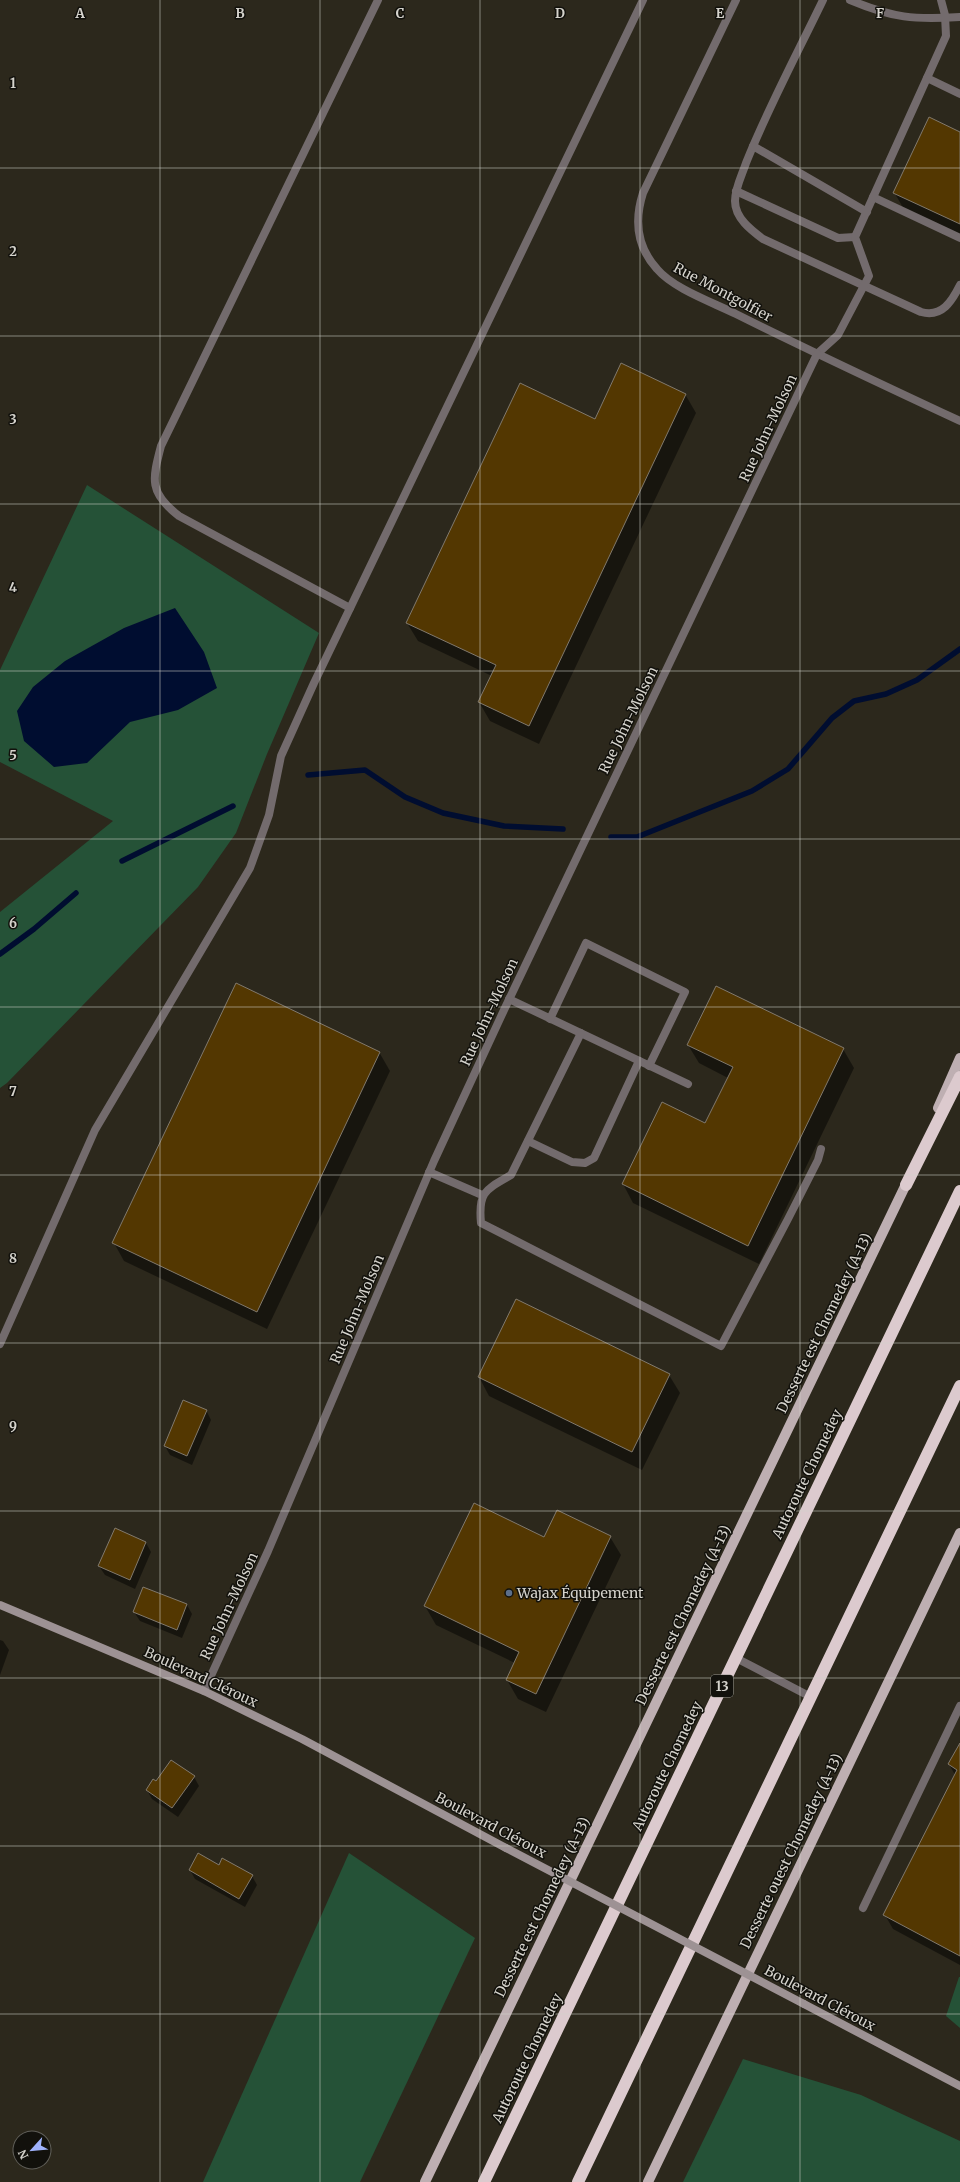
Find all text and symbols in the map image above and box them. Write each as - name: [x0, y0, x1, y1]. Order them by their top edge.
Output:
- text: A: [74, 5, 85, 22]
- text: B: [235, 5, 245, 22]
- text: C: [396, 5, 405, 22]
- text: D: [555, 5, 565, 22]
- text: E: [716, 5, 725, 22]
- text: F: [876, 5, 884, 22]
- text: 1: [10, 75, 16, 92]
- text: 2: [9, 243, 17, 260]
- street label: Rue Montgolfier: [670, 258, 776, 326]
- street label: Rue John-Molson: [735, 371, 801, 485]
- text: 3: [9, 411, 17, 428]
- text: 4: [9, 579, 18, 596]
- street label: Rue John-Molson: [594, 664, 662, 776]
- text: 5: [9, 747, 17, 764]
- text: 6: [9, 915, 17, 932]
- street label: Rue John-Molson: [456, 955, 522, 1069]
- text: 7: [9, 1083, 17, 1100]
- street label: Desserte est Chomedey (A-13): [773, 1230, 875, 1416]
- text: 8: [9, 1250, 17, 1267]
- street label: Rue John-Molson: [326, 1252, 388, 1366]
- street label: Autoroute Chomedey: [767, 1406, 847, 1543]
- text: 9: [9, 1418, 17, 1435]
- street label: Desserte est Chomedey (A-13): [632, 1522, 734, 1708]
- street label: Rue John-Molson: [196, 1549, 262, 1663]
- place label: Wajax Équipement: [516, 1584, 644, 1602]
- marker: Wajax Équipement: [504, 1588, 514, 1598]
- street label: Boulevard Cléroux: [141, 1643, 261, 1711]
- road number: 13: [711, 1675, 733, 1697]
- street label: Autoroute Chomedey: [627, 1698, 707, 1835]
- street label: Desserte ouest Chomedey (A-13): [736, 1750, 846, 1952]
- street label: Boulevard Cléroux: [432, 1788, 550, 1862]
- street label: Desserte est Chomedey (A-13): [491, 1814, 593, 2000]
- street label: Boulevard Cléroux: [761, 1961, 879, 2035]
- street label: Autoroute Chomedey: [487, 1990, 567, 2127]
- north arrow: [12, 2130, 52, 2170]
- text: N: [15, 2147, 31, 2162]

